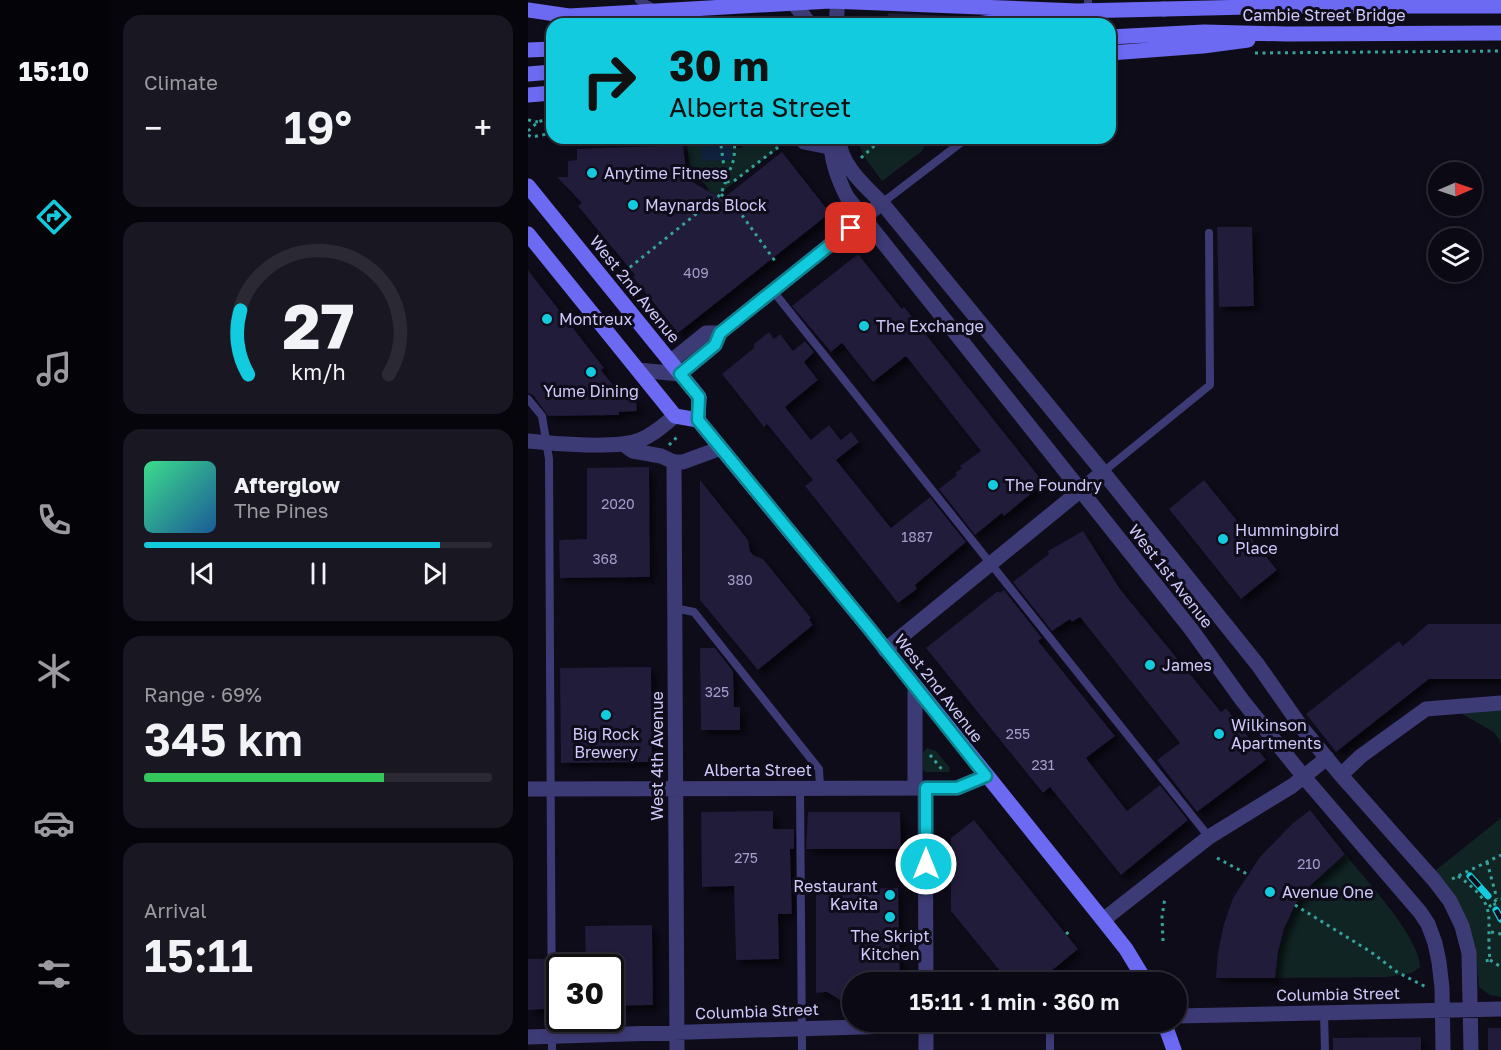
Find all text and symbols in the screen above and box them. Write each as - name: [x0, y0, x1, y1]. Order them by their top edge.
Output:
- street label: Cambie Street Bridge: [1242, 5, 1406, 25]
- text: 30 m: [669, 40, 769, 90]
- icon: right: [570, 42, 648, 120]
- text: 15:10: [19, 55, 89, 87]
- text: Climate: [144, 70, 218, 94]
- text: Alberta Street: [669, 91, 851, 123]
- text: 19°: [284, 100, 352, 154]
- text: −: [144, 108, 162, 147]
- text: +: [474, 108, 492, 147]
- north arrow: [1428, 162, 1482, 216]
- map controls: [1428, 162, 1482, 282]
- place label: Anytime Fitness: [604, 163, 728, 183]
- marker: Anytime Fitness: [585, 166, 599, 180]
- place label: Maynards Block: [645, 195, 767, 215]
- icon: directions: [33, 196, 75, 238]
- marker: Maynards Block: [626, 198, 640, 212]
- pin: [825, 202, 876, 253]
- icon: arrive: [834, 211, 867, 244]
- button: layers: [1428, 228, 1482, 282]
- street label: West 2nd Avenue: [586, 231, 684, 347]
- house number: 409: [683, 264, 709, 281]
- text: 27: [282, 288, 354, 363]
- place label: Montreux: [559, 309, 632, 329]
- marker: Montreux: [540, 312, 554, 326]
- place label: The Exchange: [876, 316, 984, 336]
- marker: The Exchange: [857, 319, 871, 333]
- icon: music: [33, 348, 75, 390]
- text: km/h: [291, 359, 345, 385]
- marker: Yume Dining: [584, 365, 598, 379]
- place label: Yume Dining: [543, 381, 639, 401]
- text: Afterglow: [234, 471, 340, 498]
- place label: The Foundry: [1005, 475, 1102, 495]
- marker: The Foundry: [986, 478, 1000, 492]
- house number: 2020: [601, 495, 635, 512]
- text: The Pines: [234, 498, 328, 522]
- icon: phone: [33, 499, 75, 541]
- street label: West 1st Avenue: [1124, 520, 1218, 632]
- place label: Hummingbird Place: [1235, 520, 1339, 558]
- house number: 1887: [901, 528, 933, 545]
- marker: Hummingbird Place: [1216, 532, 1230, 546]
- house number: 368: [592, 550, 618, 567]
- icon: previous: [186, 557, 219, 590]
- icon: pause: [302, 557, 335, 590]
- icon: next: [418, 557, 451, 590]
- house number: 380: [727, 571, 753, 588]
- street label: West 2nd Avenue: [890, 630, 988, 746]
- icon: climate: [33, 650, 75, 692]
- place label: James: [1162, 655, 1212, 675]
- marker: James: [1143, 658, 1157, 672]
- text: Range · 69%: [144, 682, 262, 706]
- house number: 325: [705, 683, 729, 700]
- street label: West 4th Avenue: [647, 691, 667, 821]
- marker: Big Rock Brewery: [599, 708, 613, 722]
- text: 345 km: [144, 712, 303, 766]
- place label: Wilkinson Apartments: [1231, 715, 1322, 753]
- place label: Big Rock Brewery: [573, 724, 639, 762]
- house number: 255: [1006, 725, 1030, 742]
- marker: Wilkinson Apartments: [1212, 727, 1226, 741]
- house number: 231: [1031, 756, 1055, 773]
- street label: Alberta Street: [704, 760, 812, 780]
- icon: car: [33, 802, 75, 844]
- position arrow: [894, 832, 958, 896]
- house number: 275: [734, 849, 758, 866]
- house number: 210: [1297, 855, 1321, 872]
- place label: Restaurant Kavita: [793, 876, 878, 914]
- place label: Avenue One: [1282, 882, 1373, 902]
- marker: Avenue One: [1263, 885, 1277, 899]
- marker: Restaurant Kavita: [883, 888, 897, 902]
- text: Arrival: [144, 898, 207, 922]
- marker: The Skript Kitchen: [883, 910, 897, 924]
- place label: The Skript Kitchen: [850, 926, 930, 964]
- text: 15:11: [144, 928, 253, 982]
- icon: filters: [33, 953, 75, 995]
- speed limit sign: 30: [546, 954, 624, 1032]
- street label: Columbia Street: [1276, 983, 1400, 1005]
- text: 15:11 · 1 min · 360 m: [910, 988, 1119, 1015]
- street label: Columbia Street: [695, 999, 819, 1023]

